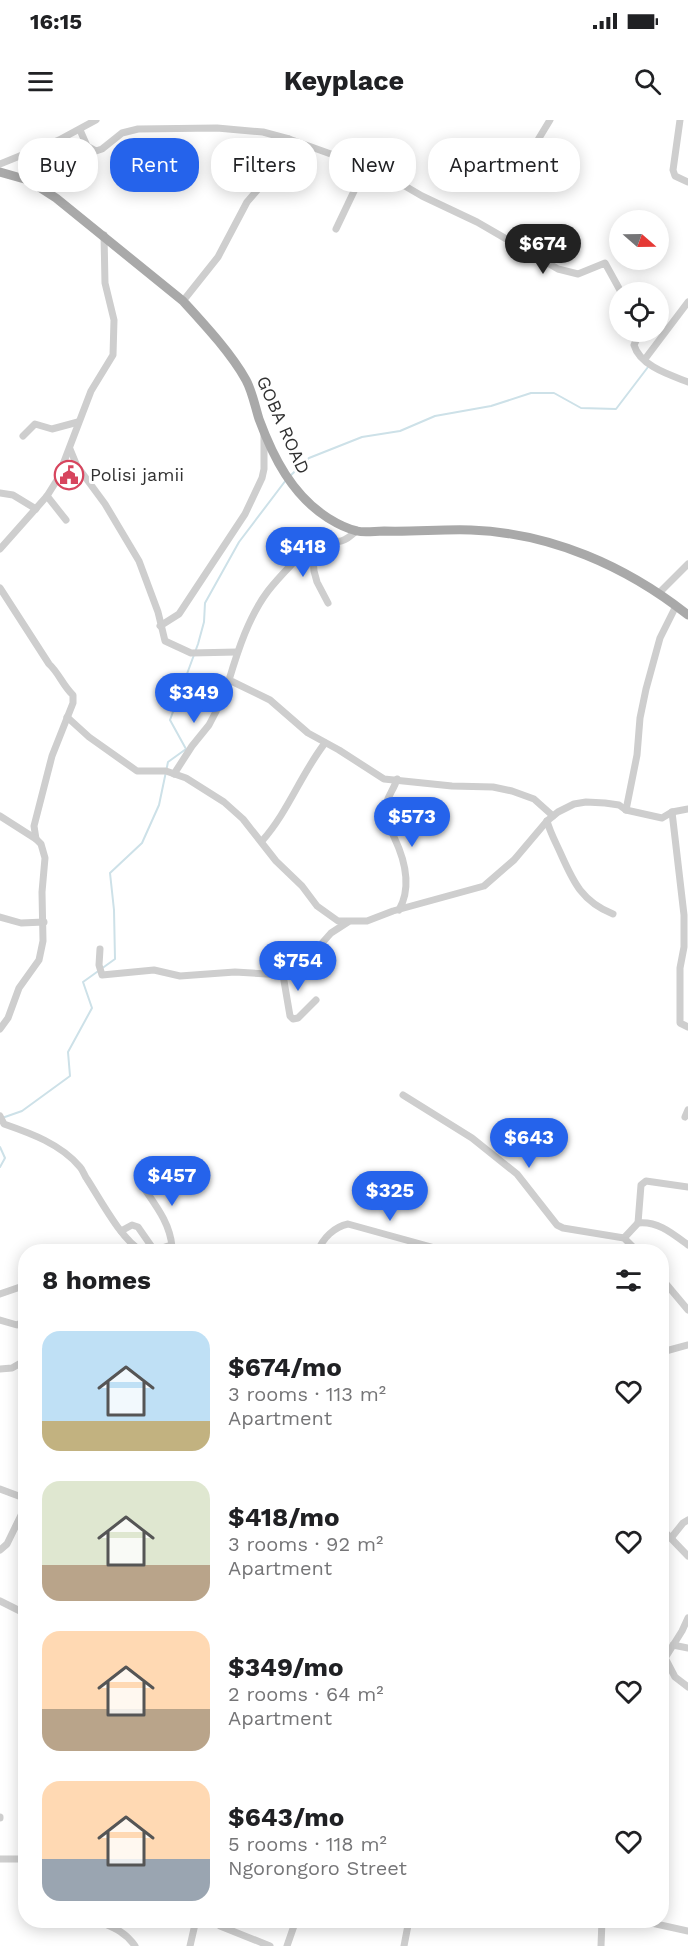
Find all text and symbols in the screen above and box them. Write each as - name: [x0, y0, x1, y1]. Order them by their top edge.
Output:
- text: 16:15: [30, 9, 82, 34]
- icon: menu: [24, 65, 57, 98]
- text: Keyplace: [284, 65, 404, 97]
- icon: search: [631, 65, 664, 98]
- chip: Buy: [18, 138, 98, 192]
- chip: Rent: [110, 138, 199, 192]
- chip: Filters: [211, 138, 317, 192]
- chip: New: [329, 138, 416, 192]
- chip: Apartment: [428, 138, 580, 192]
- north arrow: [609, 210, 669, 270]
- map controls: [609, 210, 669, 342]
- pin: $674: [507, 224, 579, 275]
- text: $674: [519, 231, 567, 255]
- button: locate: [609, 282, 669, 342]
- street label: GOBA ROAD: [252, 372, 314, 477]
- public building icon: Polisi jamii: [53, 459, 85, 491]
- place label: Polisi jamii: [90, 464, 184, 485]
- pin: $418: [267, 527, 339, 578]
- text: $418: [280, 534, 326, 558]
- pin: $349: [158, 673, 230, 724]
- text: $349: [169, 680, 219, 704]
- pin: $573: [376, 797, 448, 848]
- text: $573: [388, 804, 436, 828]
- pin: $754: [262, 941, 334, 992]
- text: $754: [273, 948, 323, 972]
- pin: $643: [493, 1118, 565, 1169]
- text: $643: [504, 1125, 554, 1149]
- pin: $457: [136, 1156, 208, 1207]
- text: $457: [148, 1163, 196, 1187]
- pin: $325: [354, 1171, 426, 1222]
- text: $325: [366, 1178, 414, 1202]
- icon: filters: [612, 1264, 645, 1297]
- text: 8 homes: [42, 1265, 151, 1295]
- text: $674/mo: [228, 1352, 342, 1382]
- icon: home: [90, 1355, 162, 1427]
- icon: heart: [612, 1375, 645, 1408]
- text: 3 rooms · 113 m²: [228, 1382, 386, 1406]
- text: Apartment: [228, 1406, 332, 1430]
- text: $418/mo: [228, 1502, 340, 1532]
- icon: home: [90, 1505, 162, 1577]
- icon: heart: [612, 1525, 645, 1558]
- text: 3 rooms · 92 m²: [228, 1532, 383, 1556]
- text: Apartment: [228, 1556, 332, 1580]
- text: $349/mo: [228, 1652, 344, 1682]
- icon: home: [90, 1655, 162, 1727]
- icon: heart: [612, 1675, 645, 1708]
- text: 2 rooms · 64 m²: [228, 1682, 384, 1706]
- text: Apartment: [228, 1706, 332, 1730]
- text: $643/mo: [228, 1802, 344, 1832]
- icon: home: [90, 1805, 162, 1877]
- icon: heart: [612, 1825, 645, 1858]
- text: 5 rooms · 118 m²: [228, 1832, 387, 1856]
- text: Ngorongoro Street: [228, 1856, 407, 1880]

